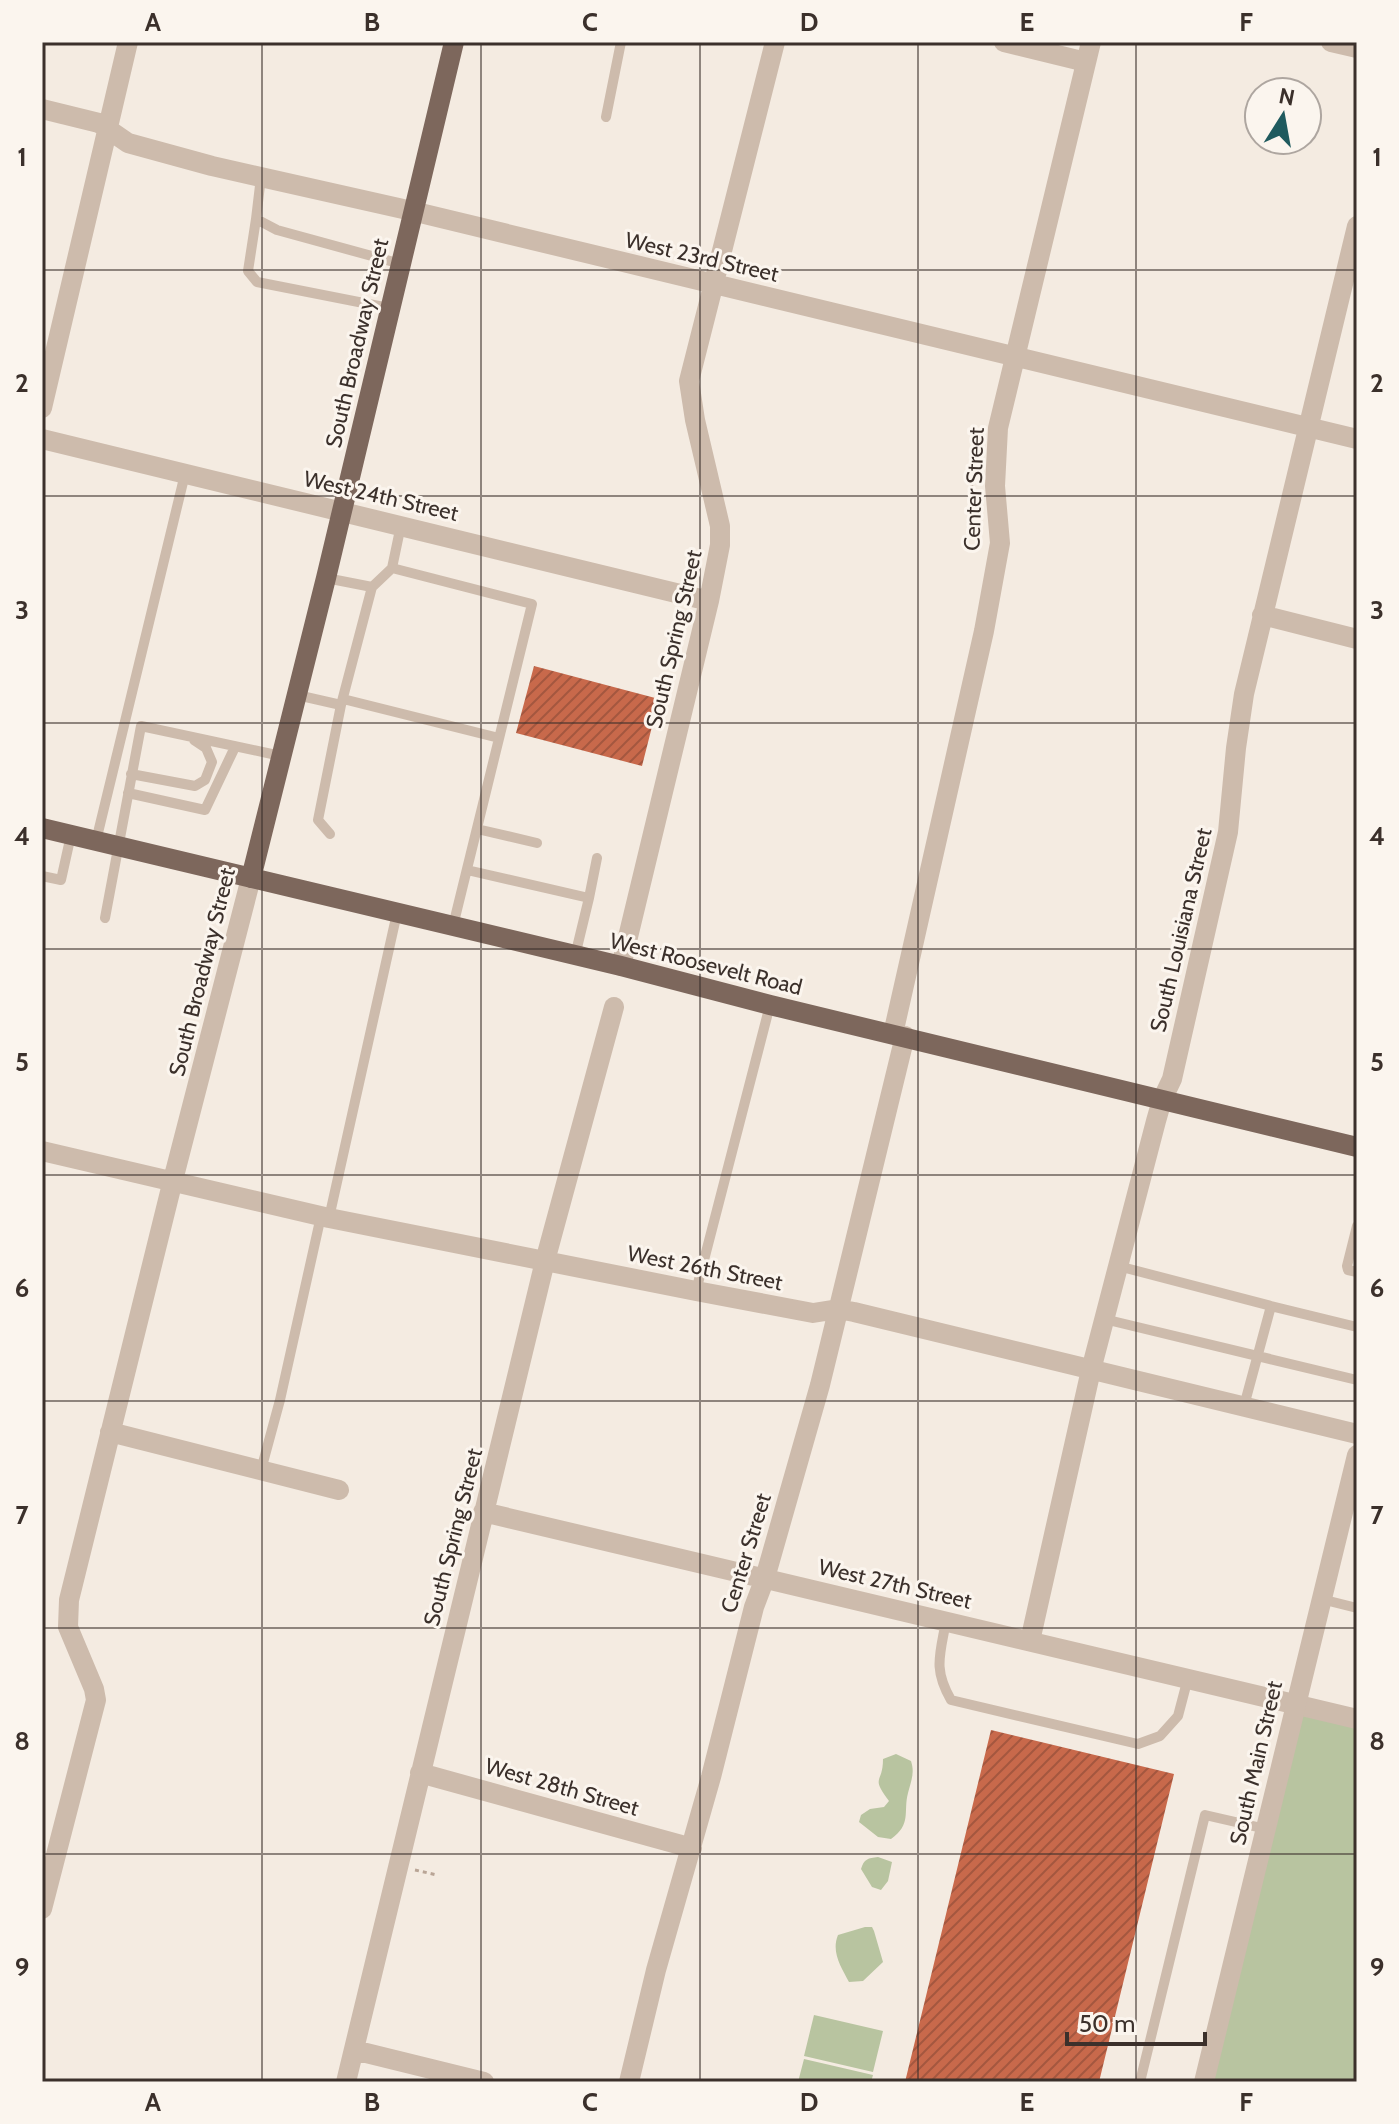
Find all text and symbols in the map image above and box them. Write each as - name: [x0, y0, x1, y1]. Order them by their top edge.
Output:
- text: A: [145, 6, 162, 38]
- text: B: [364, 6, 380, 38]
- text: C: [582, 6, 598, 38]
- text: D: [800, 6, 818, 38]
- text: E: [1020, 6, 1034, 38]
- text: F: [1239, 6, 1253, 38]
- north arrow: [1243, 76, 1323, 156]
- text: N: [1277, 82, 1297, 112]
- text: 1: [17, 141, 27, 173]
- text: 1: [1372, 141, 1382, 173]
- street label: West 23rd Street: [623, 226, 782, 288]
- street label: South Broadway Street: [320, 235, 394, 450]
- text: 2: [15, 367, 29, 399]
- text: 2: [1370, 367, 1384, 399]
- street label: Center Street: [958, 426, 990, 551]
- street label: West 24th Street: [301, 465, 461, 527]
- street label: South Spring Street: [640, 547, 708, 731]
- text: 3: [15, 594, 29, 626]
- text: 3: [1370, 594, 1384, 626]
- text: 4: [14, 820, 30, 852]
- text: 4: [1369, 820, 1385, 852]
- street label: South Louisiana Street: [1144, 825, 1218, 1035]
- street label: South Broadway Street: [163, 864, 241, 1079]
- street label: West Roosevelt Road: [607, 927, 805, 1001]
- text: 5: [15, 1046, 29, 1078]
- text: 5: [1370, 1046, 1384, 1078]
- street label: West 26th Street: [625, 1240, 785, 1296]
- text: 6: [15, 1272, 29, 1304]
- text: 6: [1370, 1272, 1384, 1304]
- street label: South Spring Street: [418, 1445, 488, 1629]
- street label: Center Street: [715, 1489, 777, 1616]
- text: 7: [15, 1499, 29, 1531]
- text: 7: [1370, 1499, 1384, 1531]
- street label: West 27th Street: [816, 1553, 975, 1615]
- street label: South Main Street: [1224, 1678, 1288, 1848]
- text: 8: [14, 1725, 30, 1757]
- text: 8: [1369, 1725, 1385, 1757]
- street label: West 28th Street: [482, 1752, 642, 1822]
- text: 9: [15, 1951, 29, 1983]
- text: 9: [1370, 1951, 1384, 1983]
- scale bar: [1067, 1996, 1205, 2046]
- text: 50 m: [1079, 2009, 1135, 2038]
- text: A: [145, 2086, 162, 2118]
- text: B: [364, 2086, 380, 2118]
- text: C: [582, 2086, 598, 2118]
- text: D: [800, 2086, 818, 2118]
- text: E: [1020, 2086, 1034, 2118]
- text: F: [1239, 2086, 1253, 2118]

